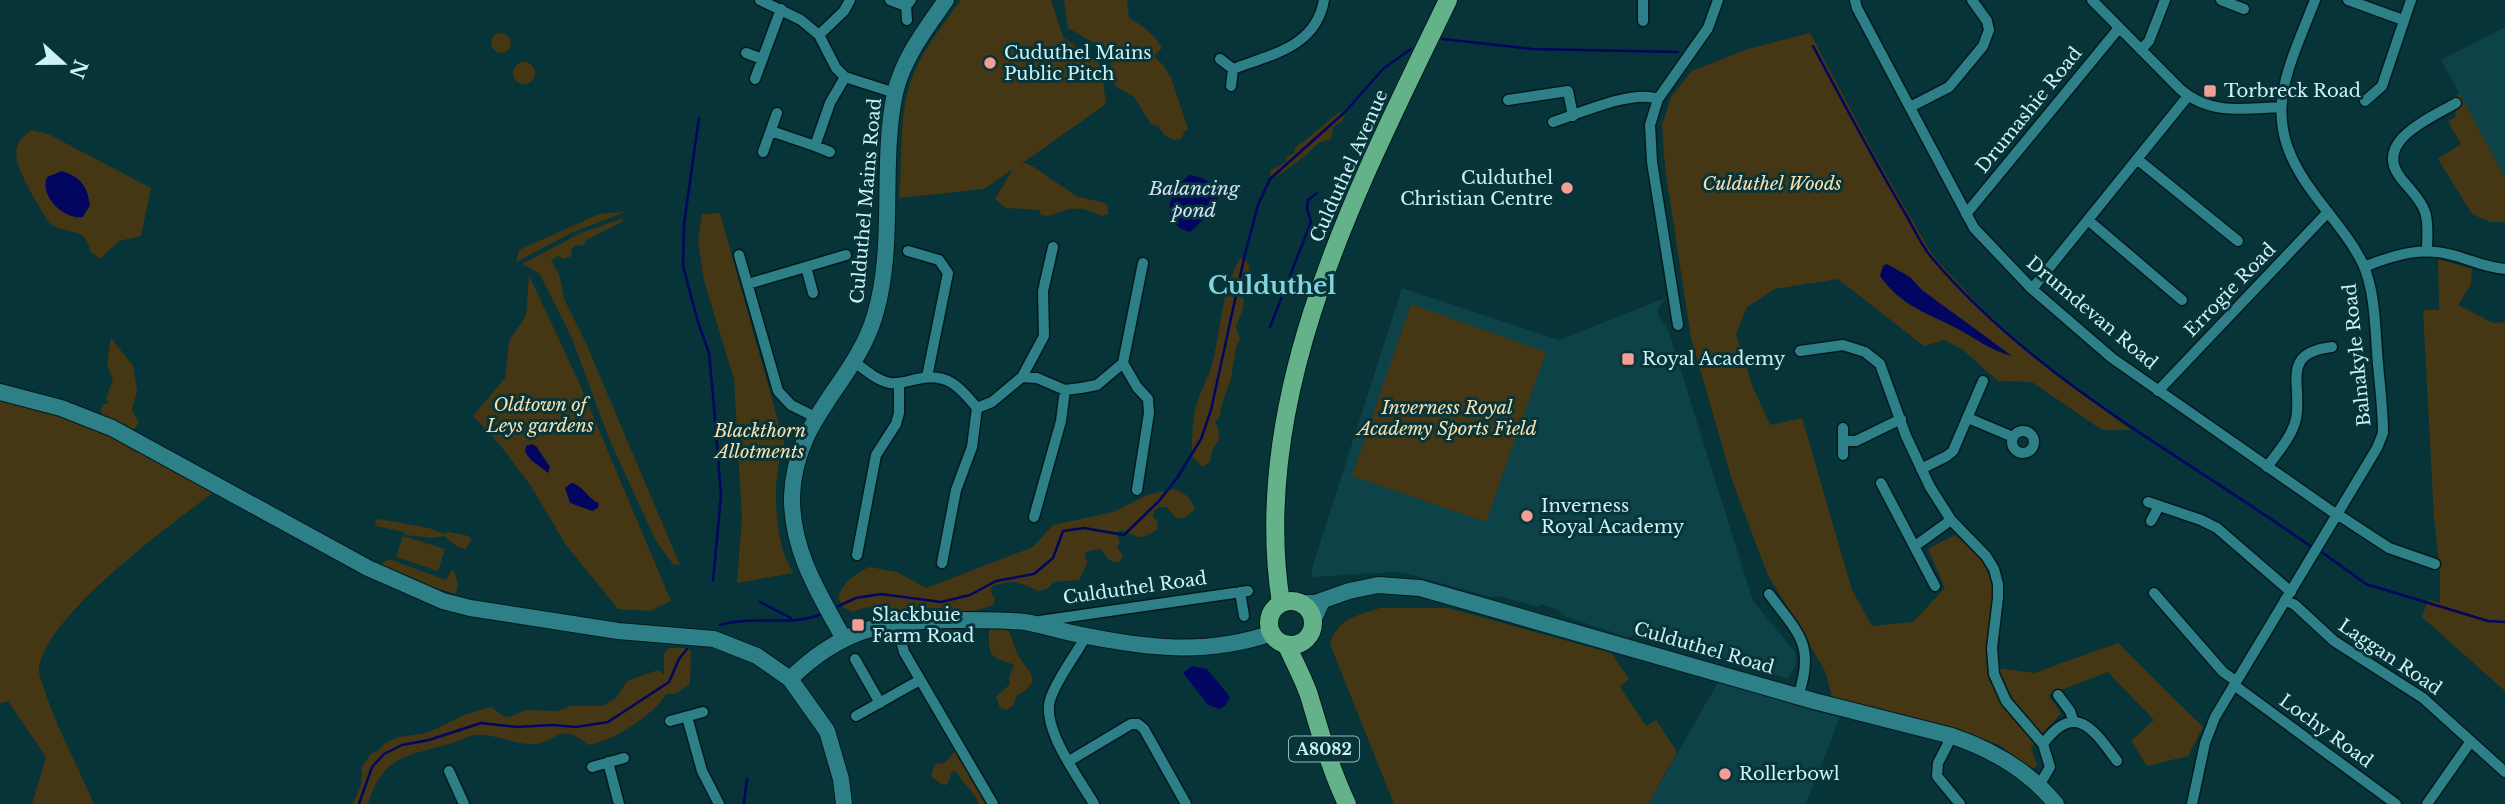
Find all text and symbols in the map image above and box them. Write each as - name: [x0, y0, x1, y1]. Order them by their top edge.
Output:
- north arrow: [28, 28, 98, 98]
- place label: Cuduthel Mains Public Pitch: [1004, 42, 1152, 85]
- street label: Drumashie Road: [1971, 42, 2087, 178]
- marker: Cuduthel Mains Public Pitch: [982, 55, 998, 71]
- text: N: [64, 56, 92, 81]
- place label: Torbreck Road: [2224, 80, 2361, 102]
- marker: Torbreck Road: [2202, 83, 2218, 99]
- street label: Culduthel Avenue: [1305, 86, 1393, 246]
- street label: Culduthel Mains Road: [846, 97, 886, 305]
- place label: Culduthel Christian Centre: [1400, 167, 1553, 210]
- park label: Culduthel Woods: [1702, 173, 1842, 195]
- water label: Balancing pond: [1148, 177, 1241, 222]
- marker: Culduthel Christian Centre: [1559, 180, 1575, 196]
- street label: Errogie Road: [2180, 238, 2280, 342]
- street label: Drumdevan Road: [2022, 252, 2162, 374]
- district label: Culduthel: [1208, 271, 1336, 300]
- street label: Balnakyle Road: [2339, 282, 2375, 428]
- place label: Royal Academy: [1642, 348, 1786, 370]
- marker: Royal Academy: [1620, 351, 1636, 367]
- park label: Oldtown of Leys gardens: [485, 394, 594, 437]
- park label: Inverness Royal Academy Sports Field: [1355, 397, 1537, 440]
- park label: Blackthorn Allotments: [713, 420, 806, 463]
- place label: Inverness Royal Academy: [1541, 495, 1685, 538]
- marker: Inverness Royal Academy: [1519, 508, 1535, 524]
- street label: Culduthel Road: [1062, 567, 1208, 609]
- place label: Slackbuie Farm Road: [872, 604, 974, 647]
- street label: Laggan Road: [2334, 614, 2446, 700]
- marker: Slackbuie Farm Road: [850, 617, 866, 633]
- street label: Culduthel Road: [1631, 617, 1777, 679]
- street label: Lochy Road: [2275, 690, 2377, 772]
- road number: A8082: [1289, 736, 1359, 762]
- place label: Rollerbowl: [1739, 763, 1840, 785]
- marker: Rollerbowl: [1717, 766, 1733, 782]

